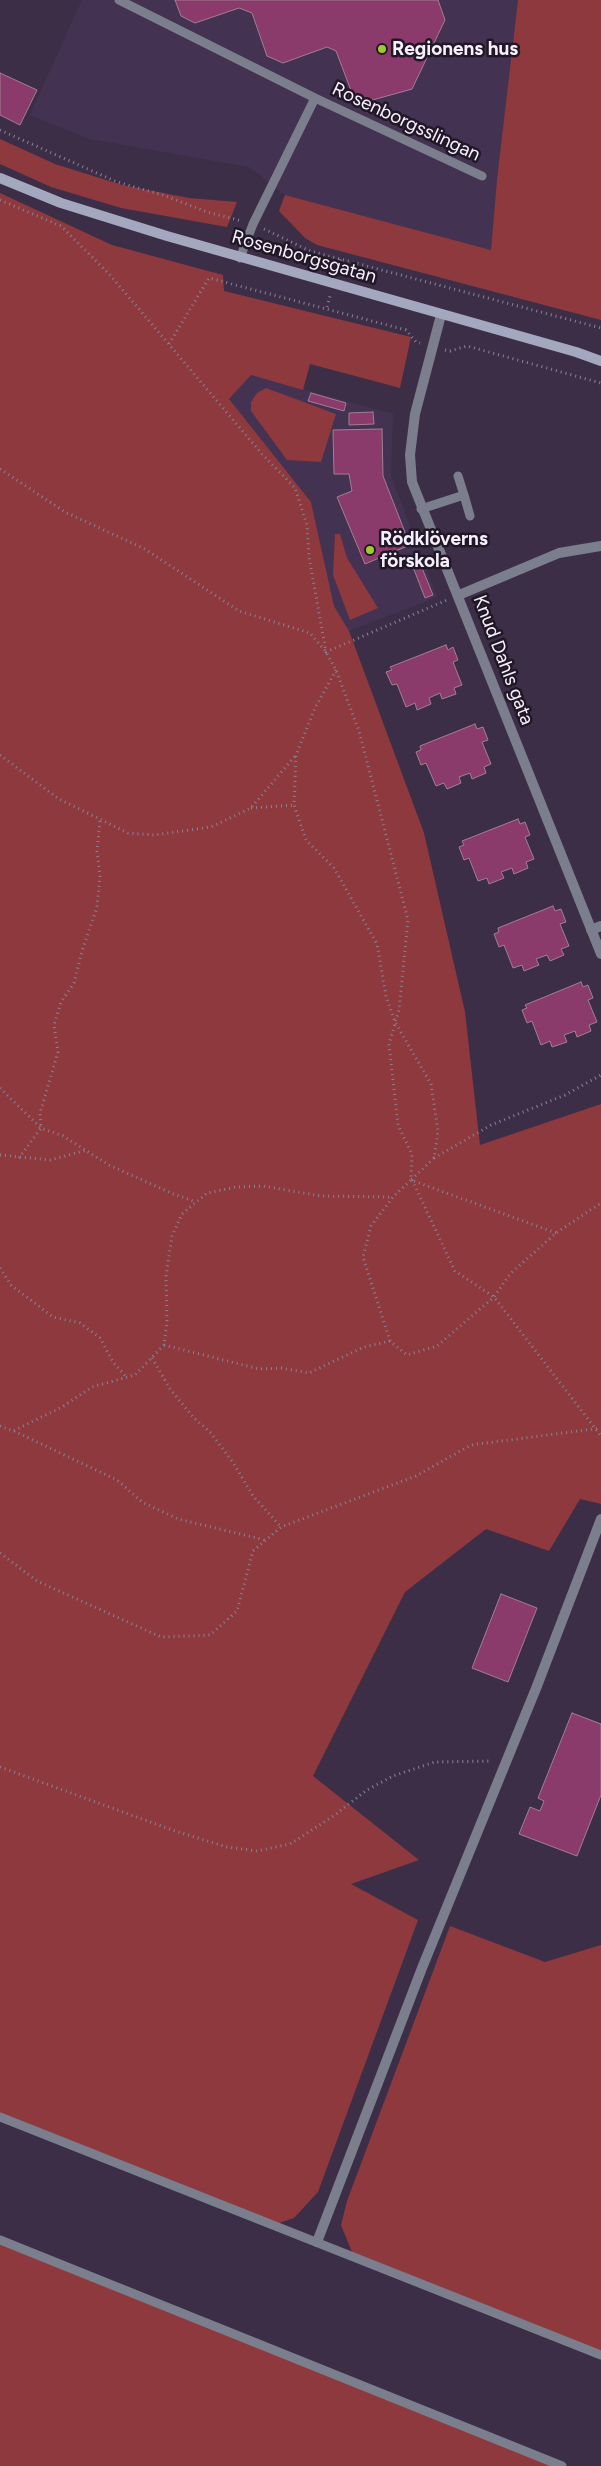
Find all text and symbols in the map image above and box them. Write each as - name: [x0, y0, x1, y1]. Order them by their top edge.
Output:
- place label: Regionens hus: [392, 38, 518, 60]
- marker: Regionens hus: [376, 43, 388, 55]
- street label: Rosenborgsslingan: [328, 78, 484, 166]
- street label: Rosenborgsgatan: [229, 225, 379, 289]
- place label: Rödklöverns förskola: [380, 528, 488, 572]
- marker: Rödklöverns förskola: [364, 544, 376, 556]
- street label: Knud Dahls gata: [468, 592, 538, 728]

